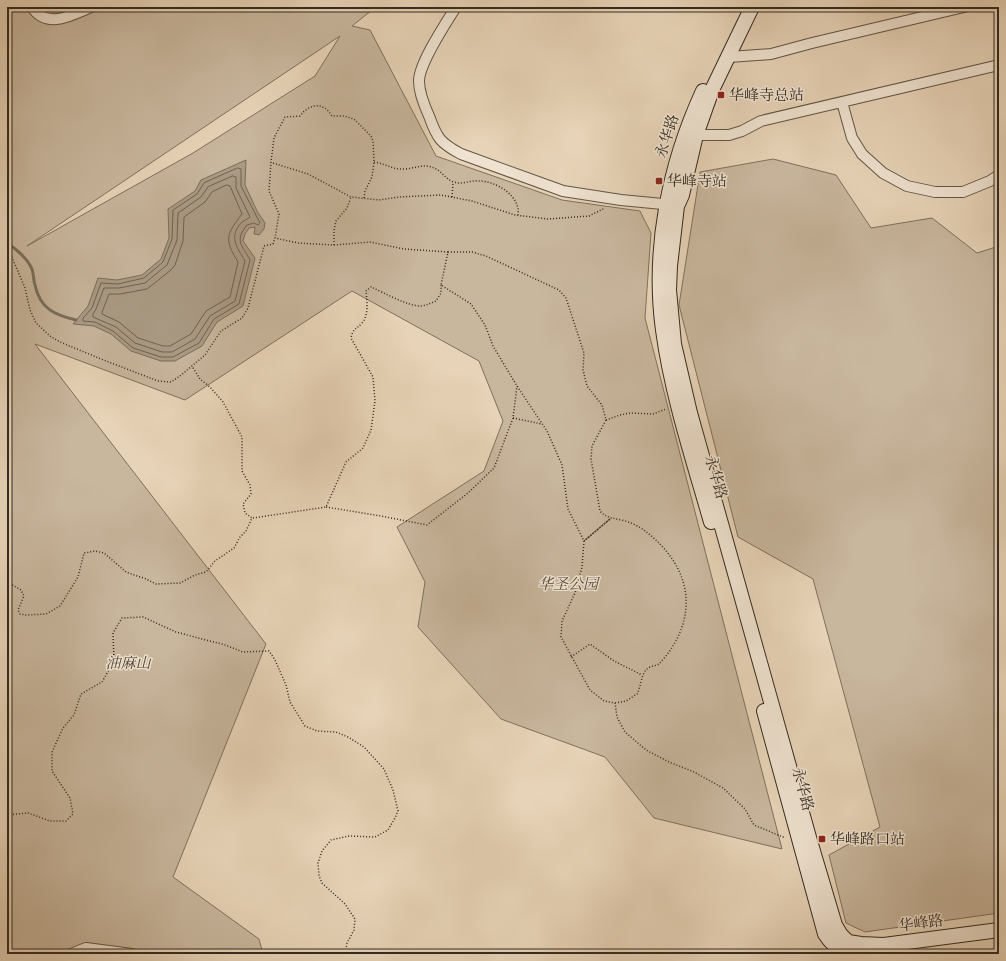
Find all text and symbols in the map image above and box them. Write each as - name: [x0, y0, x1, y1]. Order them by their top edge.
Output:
- place label: 华峰寺总站: [729, 86, 804, 104]
- marker: 华峰寺总站: [716, 90, 726, 100]
- street label: 永华路: [651, 112, 683, 160]
- place label: 华峰寺站: [667, 172, 727, 190]
- marker: 华峰寺站: [654, 176, 664, 186]
- street label: 永华路: [701, 453, 731, 501]
- park label: 华圣公园: [538, 575, 600, 593]
- park label: 油麻山: [105, 654, 152, 672]
- street label: 永华路: [788, 765, 818, 813]
- place label: 华峰路口站: [830, 830, 905, 848]
- marker: 华峰路口站: [817, 834, 827, 844]
- street label: 华峰路: [897, 911, 945, 935]

